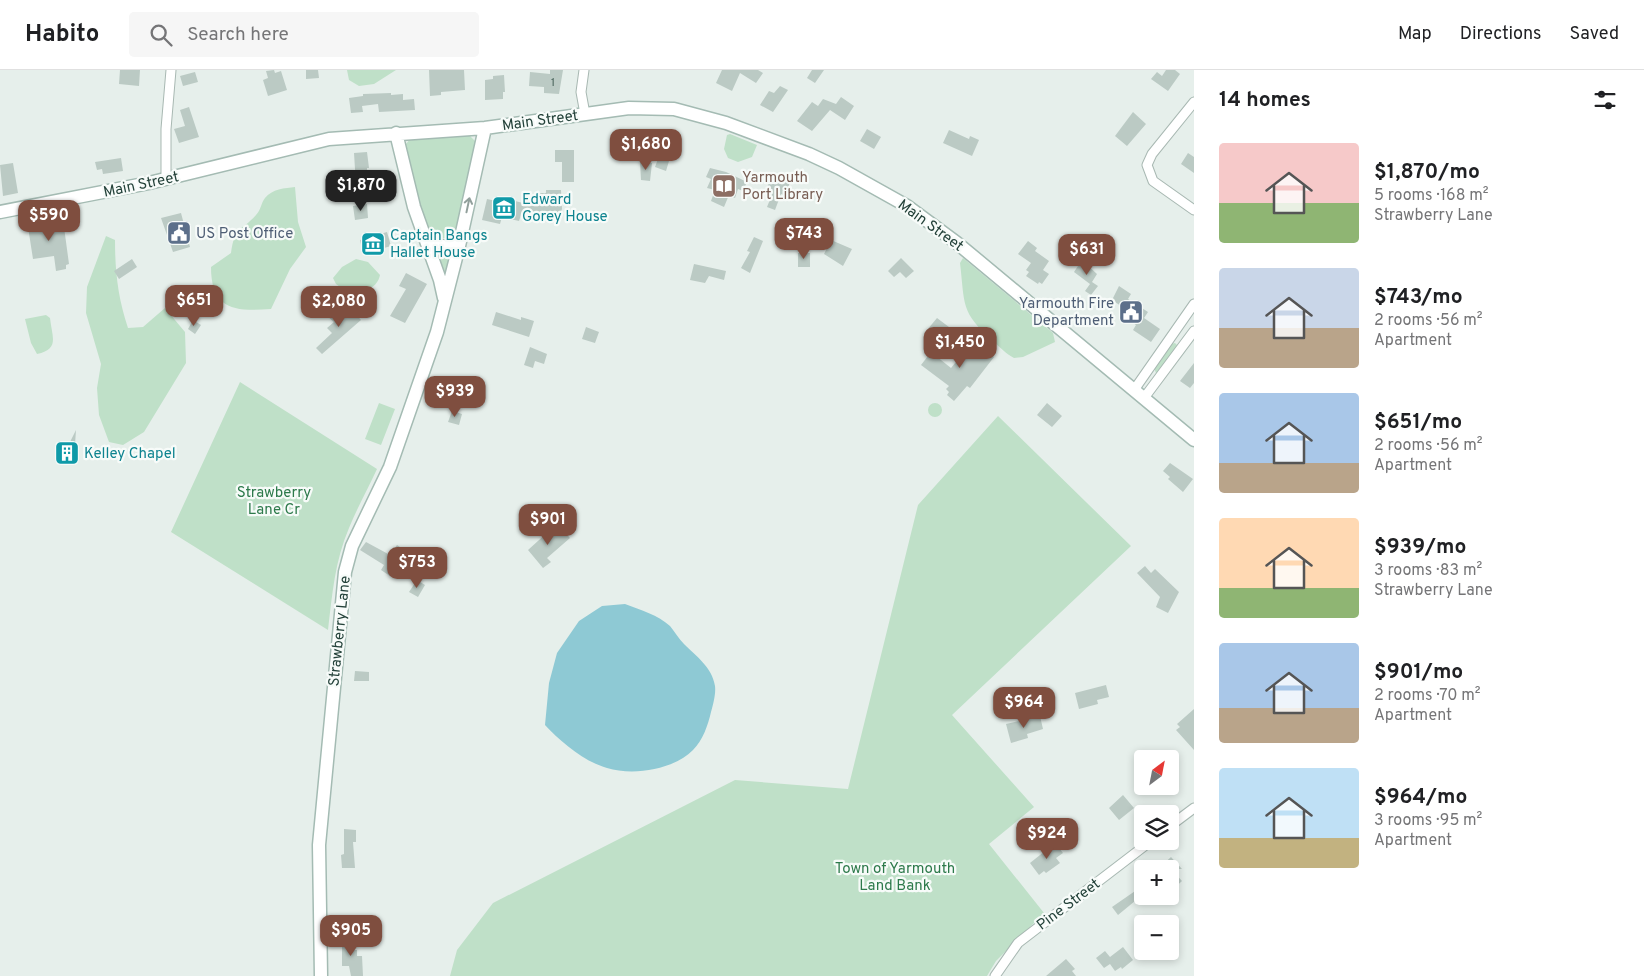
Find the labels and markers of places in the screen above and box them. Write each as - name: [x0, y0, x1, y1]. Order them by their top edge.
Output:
- pin: $1,680: [605, 128, 687, 171]
- place label: Yarmouth Port Library: [742, 169, 823, 205]
- pin: $1,870: [320, 170, 402, 212]
- library icon: Yarmouth Port Library: [711, 173, 737, 199]
- place label: Edward Gorey House: [522, 191, 608, 227]
- museum icon: Edward Gorey House: [491, 195, 517, 221]
- pin: $590: [19, 200, 79, 242]
- pin: $743: [774, 218, 834, 260]
- public building icon: US Post Office: [166, 220, 192, 246]
- place label: US Post Office: [196, 225, 293, 244]
- place label: Captain Bangs Hallet House: [390, 227, 488, 263]
- museum icon: Captain Bangs Hallet House: [360, 231, 386, 257]
- pin: $631: [1057, 234, 1117, 276]
- pin: $651: [164, 284, 224, 327]
- pin: $2,080: [298, 286, 380, 328]
- place label: Yarmouth Fire Department: [1019, 295, 1114, 331]
- public building icon: Yarmouth Fire Department: [1118, 299, 1144, 325]
- pin: $1,450: [919, 326, 1001, 369]
- pin: $939: [425, 376, 485, 418]
- building icon: Kelley Chapel: [54, 440, 80, 466]
- place label: Kelley Chapel: [84, 445, 176, 464]
- pin: $901: [518, 504, 578, 546]
- pin: $753: [387, 546, 447, 589]
- pin: $964: [994, 686, 1054, 729]
- pin: $924: [1017, 818, 1077, 860]
- pin: $905: [321, 914, 381, 957]

